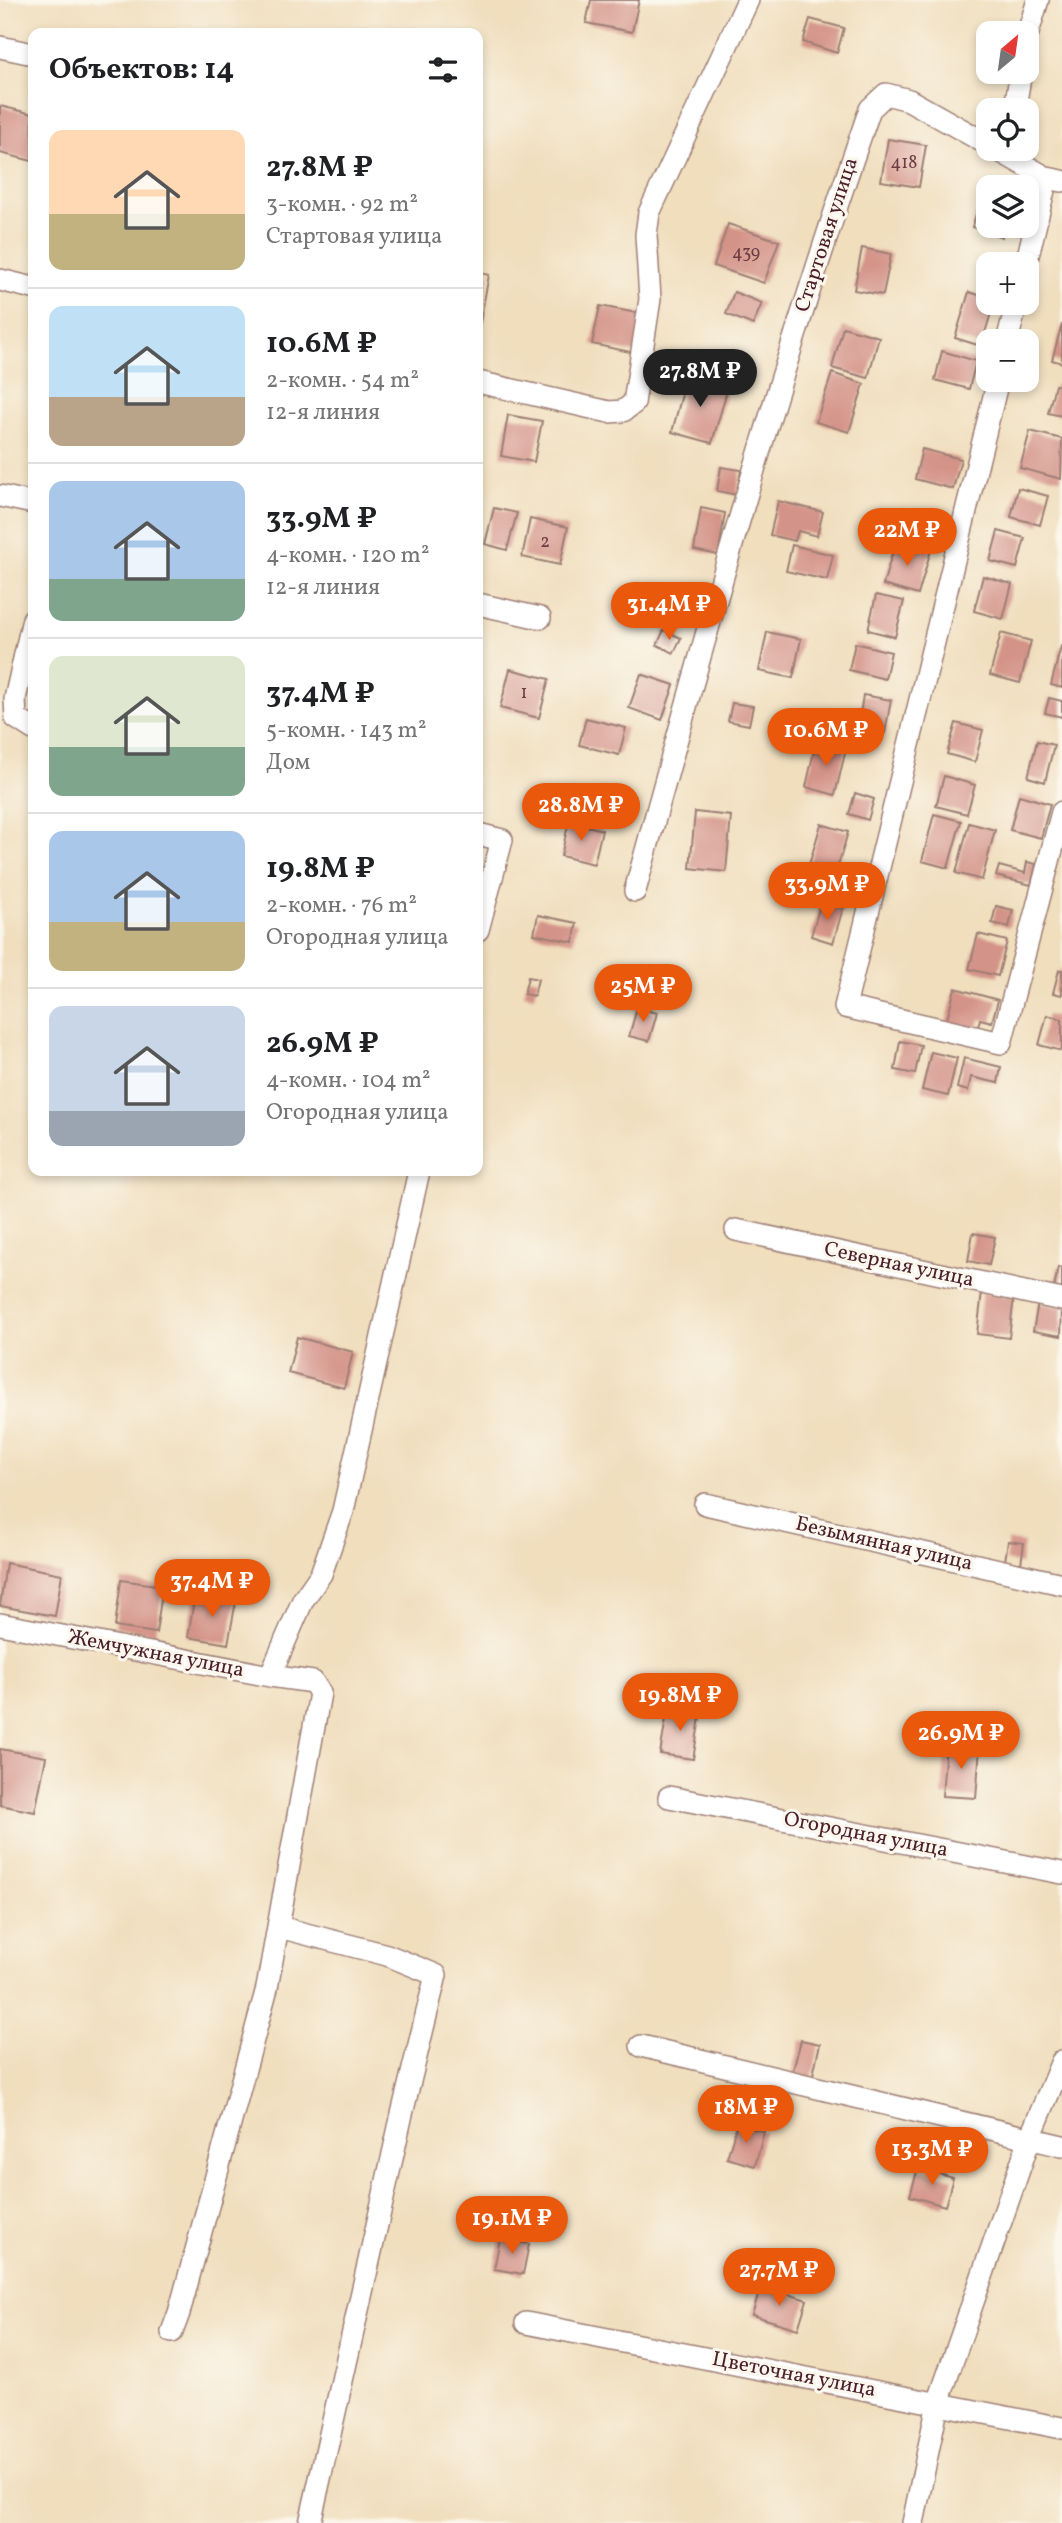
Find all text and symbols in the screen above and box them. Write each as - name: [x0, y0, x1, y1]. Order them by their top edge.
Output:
- north arrow: [976, 21, 1040, 84]
- map controls: [976, 21, 1039, 392]
- text: Объектов: 14: [49, 49, 234, 91]
- icon: filters: [424, 51, 462, 89]
- button: locate: [976, 98, 1039, 161]
- text: 27.8M ₽: [266, 147, 373, 189]
- house number: 418: [891, 151, 917, 176]
- street label: Стартовая улица: [788, 154, 866, 316]
- icon: home: [105, 158, 189, 242]
- button: layers: [976, 175, 1039, 238]
- text: 3-комн. · 92 m²: [266, 189, 418, 221]
- text: Стартовая улица: [266, 221, 442, 253]
- house number: 439: [732, 241, 760, 266]
- button: +: [976, 252, 1039, 315]
- text: 10.6M ₽: [266, 323, 377, 365]
- button: −: [976, 329, 1039, 392]
- icon: home: [105, 334, 189, 418]
- pin: 27.8M ₽: [635, 350, 765, 409]
- text: 27.8M ₽: [659, 356, 741, 388]
- text: 2-комн. · 54 m²: [266, 365, 419, 397]
- text: 12-я линия: [266, 397, 380, 429]
- text: 33.9M ₽: [266, 498, 377, 540]
- pin: 22M ₽: [858, 508, 956, 568]
- icon: home: [105, 509, 189, 593]
- text: 22M ₽: [874, 515, 940, 547]
- house number: 2: [540, 530, 550, 555]
- text: 4-комн. · 120 m²: [266, 540, 429, 572]
- text: 12-я линия: [266, 572, 380, 604]
- pin: 31.4M ₽: [604, 582, 734, 642]
- text: 31.4M ₽: [627, 589, 711, 621]
- text: 37.4M ₽: [266, 673, 375, 715]
- house number: 1: [521, 681, 527, 706]
- icon: home: [105, 684, 189, 768]
- pin: 10.6M ₽: [761, 708, 891, 768]
- text: 5-комн. · 143 m²: [266, 715, 426, 747]
- text: 10.6M ₽: [783, 715, 869, 747]
- text: Дом: [266, 747, 310, 779]
- pin: 28.8M ₽: [516, 784, 646, 843]
- text: 28.8M ₽: [538, 790, 624, 822]
- text: 19.8M ₽: [266, 848, 375, 890]
- icon: home: [105, 859, 189, 943]
- pin: 33.9M ₽: [762, 862, 892, 922]
- text: 33.9M ₽: [784, 869, 870, 901]
- text: 2-комн. · 76 m²: [266, 890, 417, 922]
- text: Огородная улица: [266, 922, 449, 954]
- pin: 25M ₽: [594, 964, 692, 1024]
- text: 25M ₽: [610, 971, 676, 1003]
- text: 26.9M ₽: [266, 1023, 379, 1065]
- icon: home: [105, 1034, 189, 1118]
- text: 4-комн. · 104 m²: [266, 1065, 431, 1097]
- text: Огородная улица: [266, 1097, 449, 1129]
- street label: Северная улица: [821, 1235, 977, 1295]
- street label: Безымянная улица: [792, 1509, 976, 1579]
- pin: 37.4M ₽: [147, 1560, 277, 1619]
- text: 37.4M ₽: [170, 1566, 254, 1598]
- street label: Жемчужная улица: [65, 1623, 247, 1685]
- pin: 19.8M ₽: [615, 1674, 745, 1733]
- text: 19.8M ₽: [638, 1680, 722, 1712]
- pin: 26.9M ₽: [896, 1712, 1026, 1771]
- text: 26.9M ₽: [918, 1718, 1004, 1750]
- street label: Огородная улица: [781, 1805, 951, 1865]
- pin: 18M ₽: [697, 2086, 795, 2145]
- text: 18M ₽: [714, 2092, 778, 2124]
- pin: 13.3M ₽: [867, 2128, 997, 2187]
- text: 13.3M ₽: [891, 2134, 973, 2166]
- pin: 19.1M ₽: [447, 2196, 577, 2256]
- text: 19.1M ₽: [472, 2203, 552, 2235]
- pin: 27.7M ₽: [714, 2248, 844, 2308]
- text: 27.7M ₽: [739, 2255, 819, 2287]
- street label: Цветочная улица: [710, 2345, 878, 2405]

